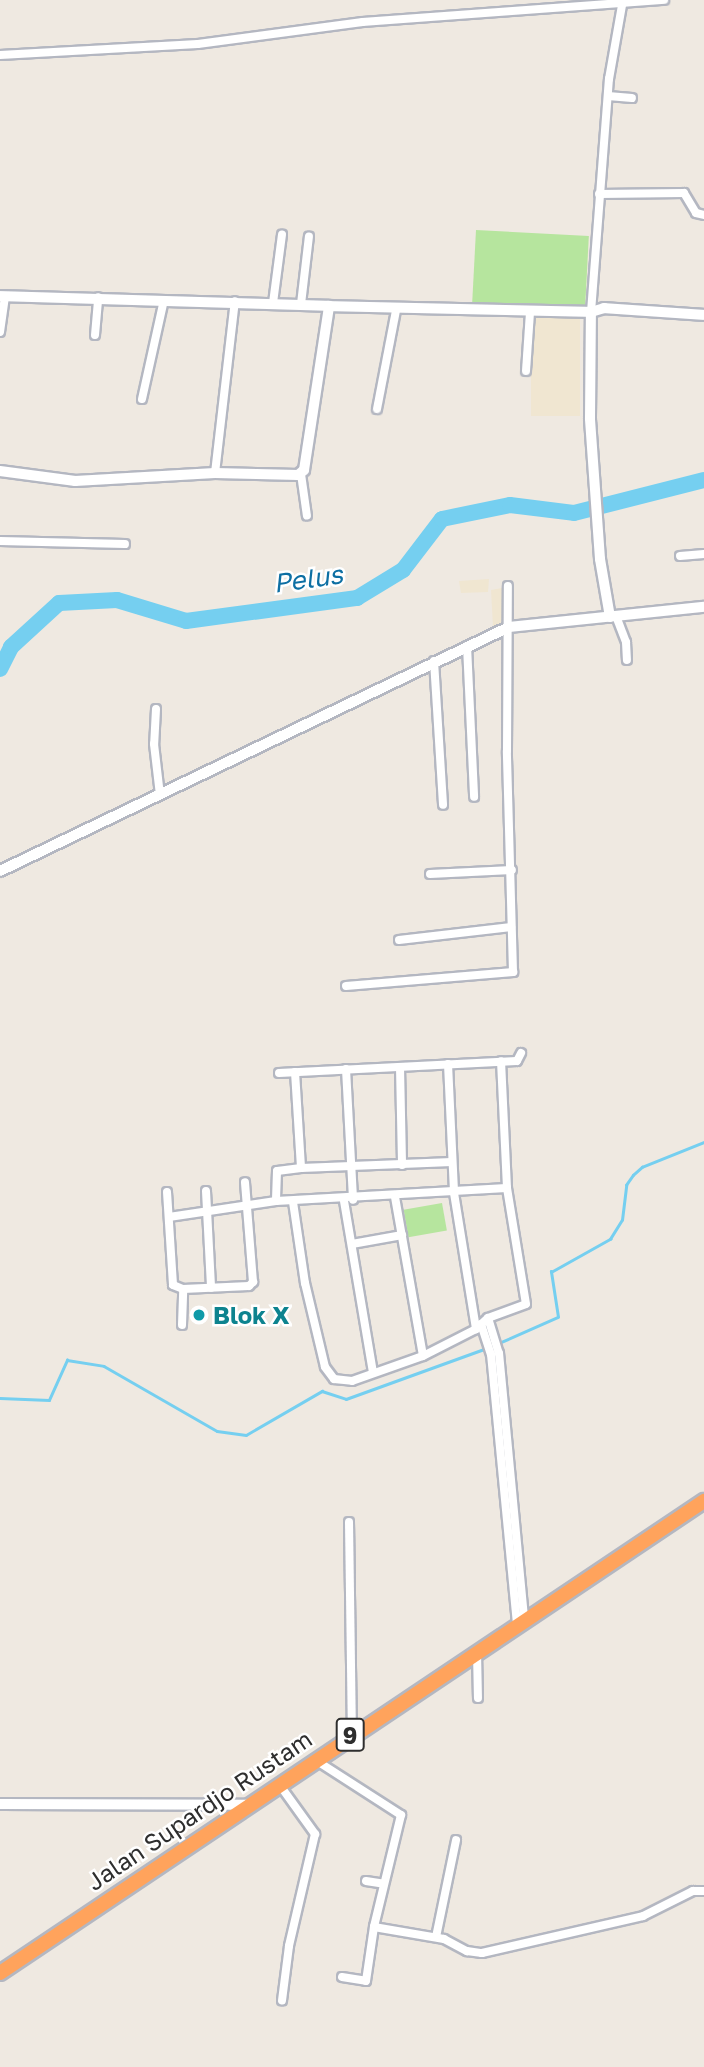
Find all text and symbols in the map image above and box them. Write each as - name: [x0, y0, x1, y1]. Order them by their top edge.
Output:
- water label: Pelus: [271, 559, 345, 599]
- place label: Blok X: [213, 1301, 289, 1329]
- marker: Blok X: [191, 1307, 207, 1323]
- road number: 9: [334, 1716, 366, 1754]
- street label: Jalan Supardjo Rustam: [81, 1724, 317, 1896]

